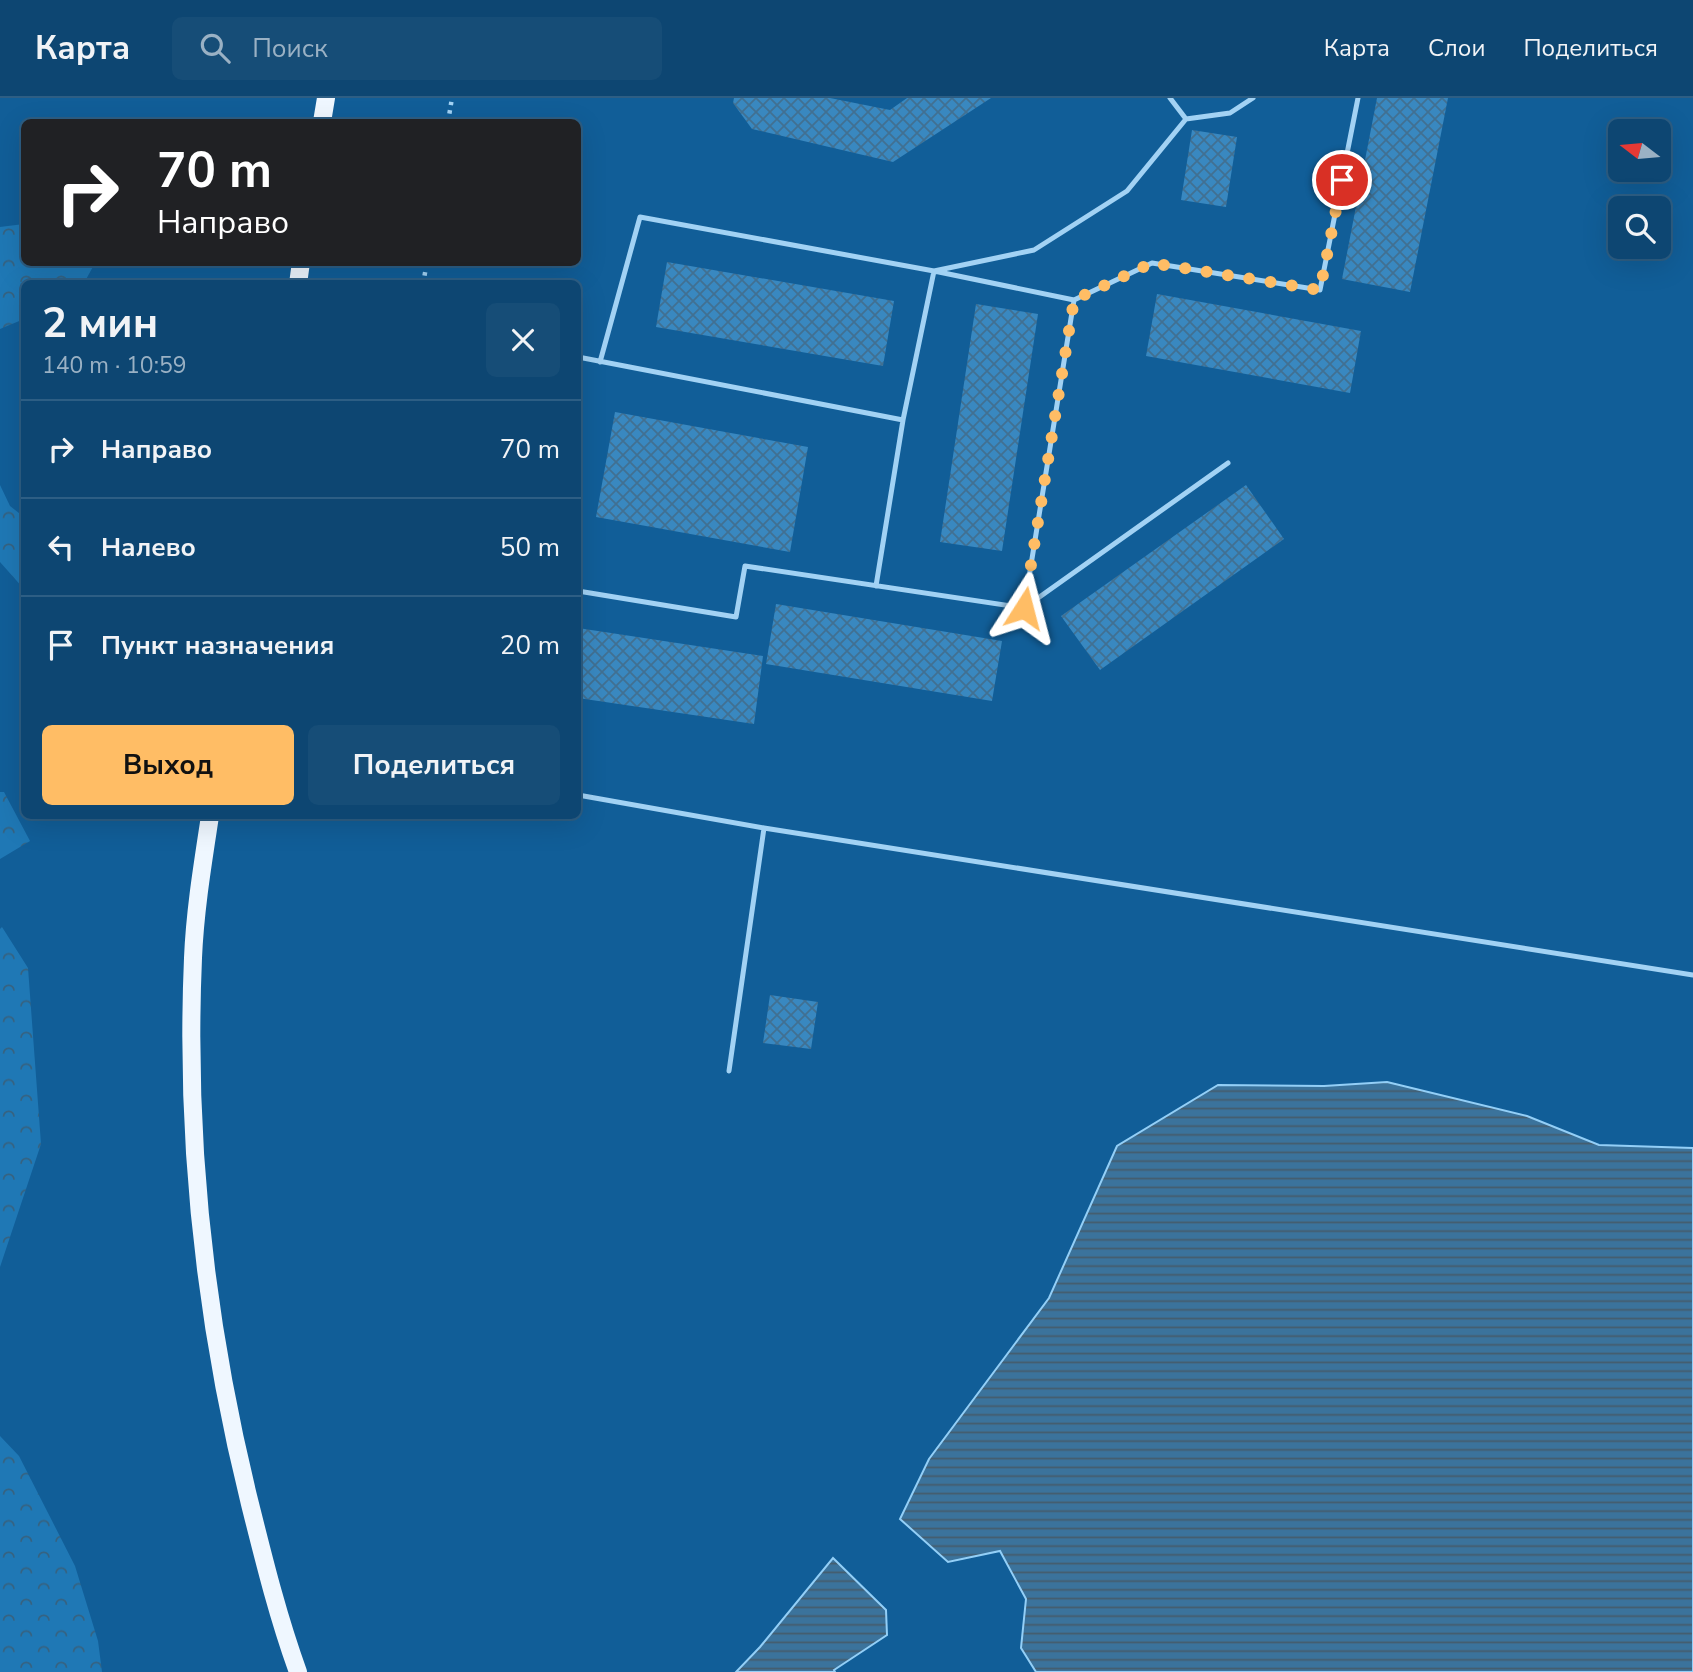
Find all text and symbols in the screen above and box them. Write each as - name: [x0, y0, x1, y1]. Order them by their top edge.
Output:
- search box: [172, 17, 662, 80]
- text: Карта: [35, 26, 130, 71]
- icon: search: [196, 29, 234, 67]
- text: Поиск: [252, 31, 328, 66]
- text: Карта: [1324, 32, 1390, 64]
- text: Слои: [1428, 32, 1485, 64]
- text: Поделиться: [1523, 32, 1658, 64]
- north arrow: [1608, 119, 1671, 182]
- map controls: [1608, 119, 1671, 259]
- text: 70 m: [157, 137, 272, 204]
- icon: right: [42, 147, 133, 238]
- pin: [1312, 150, 1372, 210]
- icon: arrive: [1323, 161, 1361, 199]
- button: search: [1608, 196, 1671, 259]
- text: Направо: [157, 201, 289, 244]
- text: 2 мин: [42, 295, 158, 352]
- button: close: [486, 303, 560, 377]
- text: 140 m · 10:59: [42, 350, 187, 381]
- icon: right: [42, 430, 80, 468]
- text: Направо: [101, 432, 212, 467]
- text: 70 m: [500, 432, 560, 467]
- icon: left: [42, 528, 80, 566]
- text: Налево: [101, 530, 196, 565]
- text: 50 m: [500, 530, 560, 565]
- position arrow: [987, 571, 1061, 645]
- icon: arrive: [42, 626, 80, 664]
- text: Пункт назначения: [101, 628, 334, 663]
- text: 20 m: [500, 628, 560, 663]
- button: Выход: [42, 725, 294, 805]
- button: Поделиться: [308, 725, 560, 805]

